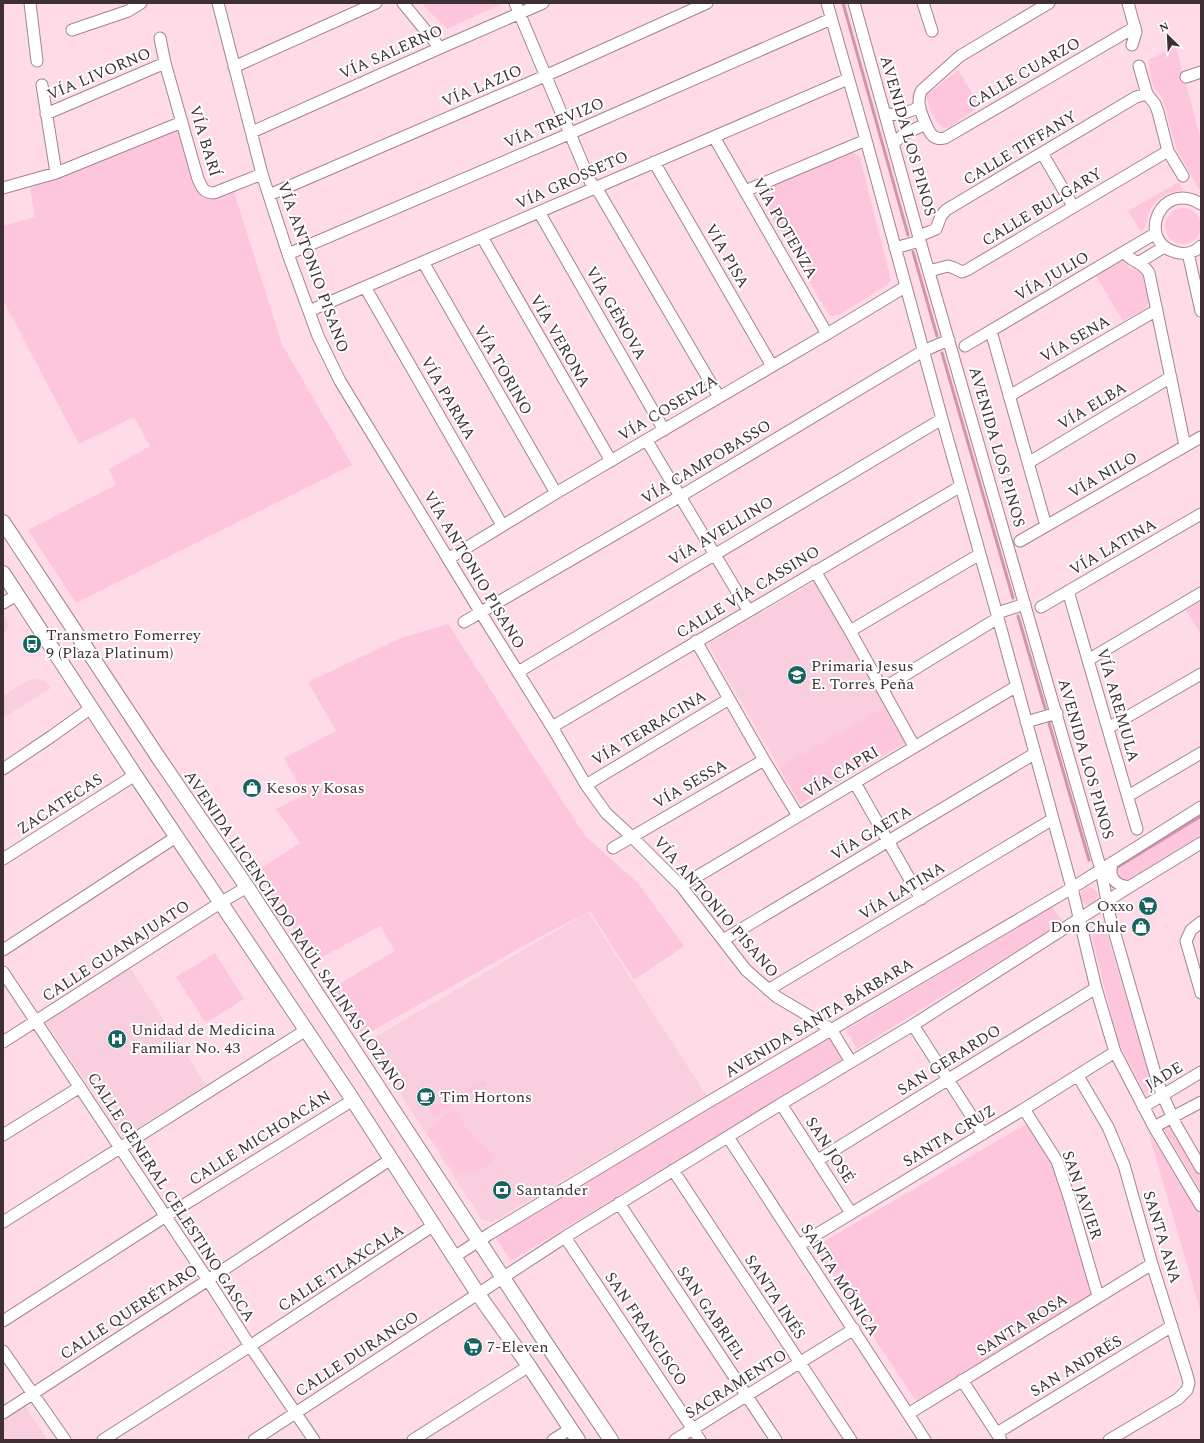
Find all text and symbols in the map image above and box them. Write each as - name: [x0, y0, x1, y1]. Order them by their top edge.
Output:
- north arrow: [1148, 16, 1188, 56]
- street label: VÍA SALERNO: [335, 18, 447, 86]
- text: N: [1157, 18, 1172, 37]
- street label: CALLE CUARZO: [963, 31, 1085, 115]
- street label: VÍA LIVORNO: [43, 41, 155, 107]
- street label: AVENIDA LOS PINOS: [874, 53, 942, 219]
- street label: VÍA LAZIO: [438, 58, 526, 114]
- street label: VÍA TREVIZO: [500, 91, 608, 155]
- street label: VÍA BARÍ: [183, 103, 227, 179]
- street label: CALLE TIFFANY: [958, 104, 1082, 192]
- street label: VÍA GROSSETO: [512, 144, 632, 216]
- street label: CALLE BULGARY: [977, 162, 1107, 252]
- street label: VÍA POTENZA: [746, 173, 824, 283]
- street label: VÍA ANTONIO PISANO: [271, 178, 355, 356]
- street label: VÍA PISA: [699, 219, 755, 293]
- street label: VÍA JULIO: [1010, 245, 1094, 307]
- street label: VÍA GÉNOVA: [579, 262, 653, 364]
- street label: VÍA VERONA: [524, 290, 596, 392]
- street label: VÍA SENA: [1036, 309, 1114, 369]
- street label: VÍA TORINO: [468, 321, 538, 419]
- street label: VÍA PARMA: [414, 352, 482, 444]
- street label: AVENIDA LOS PINOS: [963, 364, 1031, 530]
- street label: VÍA COSENZA: [614, 369, 722, 447]
- street label: VÍA ELBA: [1053, 376, 1131, 436]
- street label: VÍA CAMPOBASSO: [636, 414, 776, 510]
- street label: VÍA NILO: [1064, 446, 1142, 504]
- street label: VÍA ANTONIO PISANO: [417, 486, 531, 654]
- street label: VÍA AVELLINO: [664, 490, 778, 572]
- street label: VÍA LATINA: [1065, 512, 1161, 582]
- street label: CALLE VÍA CASSINO: [672, 539, 824, 645]
- place label: Transmetro Fomerrey 9 (Plaza Platinum): [46, 623, 202, 665]
- bus stop icon: Transmetro Fomerrey 9 (Plaza Platinum): [21, 633, 43, 655]
- street label: VÍA AREMULA: [1090, 645, 1146, 765]
- place label: Primaria Jesus E. Torres Peña: [811, 654, 914, 696]
- school or university icon: Primaria Jesus E. Torres Peña: [786, 664, 808, 686]
- street label: AVENIDA LOS PINOS: [1052, 676, 1120, 842]
- street label: VÍA TERRACINA: [587, 684, 711, 772]
- street label: VÍA CAPRI: [799, 740, 883, 804]
- street label: VÍA SESSA: [649, 753, 731, 815]
- street label: AVENIDA LICENCIADO RAÚL SALINAS LOZANO: [178, 765, 412, 1097]
- street label: ZACATECAS: [13, 767, 107, 841]
- place label: Kesos y Kosas: [266, 776, 365, 800]
- shop icon: Kesos y Kosas: [241, 777, 263, 799]
- street label: VÍA GAETA: [826, 799, 916, 867]
- street label: VÍA ANTONIO PISANO: [648, 831, 784, 983]
- street label: VÍA LATINA: [854, 856, 950, 926]
- street label: CALLE GUANAJUATO: [37, 894, 195, 1008]
- place label: Oxxo: [1097, 894, 1134, 918]
- supermarket icon: Oxxo: [1137, 895, 1159, 917]
- place label: Don Chule: [1050, 915, 1127, 939]
- shop icon: Don Chule: [1130, 916, 1152, 938]
- street label: AVENIDA SANTA BÁRBARA: [720, 952, 918, 1084]
- place label: Unidad de Medicina Familiar No. 43: [131, 1018, 275, 1060]
- street label: SAN GERARDO: [892, 1018, 1006, 1102]
- hospital icon: Unidad de Medicina Familiar No. 43: [106, 1028, 128, 1050]
- street label: JADE: [1140, 1055, 1188, 1097]
- street label: CALLE GENERAL CELESTINO GASCA: [81, 1067, 261, 1327]
- street label: CALLE MICHOACÁN: [184, 1084, 336, 1192]
- place label: Tim Hortons: [440, 1085, 532, 1109]
- cafe icon: Tim Hortons: [415, 1086, 437, 1108]
- street label: SANTA CRUZ: [898, 1099, 1000, 1173]
- street label: SAN JOSÉ: [799, 1112, 861, 1188]
- street label: SAN JAVIER: [1056, 1147, 1109, 1243]
- place label: Santander: [516, 1178, 588, 1202]
- bank icon: Santander: [491, 1179, 513, 1201]
- street label: SANTA ANA: [1137, 1188, 1187, 1286]
- street label: CALLE TLAXCALA: [273, 1218, 409, 1318]
- street label: SANTA MÓNICA: [795, 1219, 885, 1341]
- street label: SANTA INÉS: [738, 1250, 812, 1344]
- street label: CALLE QUERÉTARO: [55, 1258, 203, 1366]
- street label: SAN GABRIEL: [671, 1261, 751, 1365]
- street label: SAN FRANCISCO: [599, 1267, 693, 1391]
- street label: SANTA ROSA: [972, 1287, 1072, 1363]
- street label: CALLE DURANGO: [290, 1305, 424, 1403]
- street label: SAN ANDRÉS: [1025, 1329, 1127, 1403]
- place label: 7-Eleven: [487, 1335, 549, 1359]
- supermarket icon: 7-Eleven: [462, 1336, 484, 1358]
- street label: SACRAMENTO: [680, 1343, 792, 1425]

